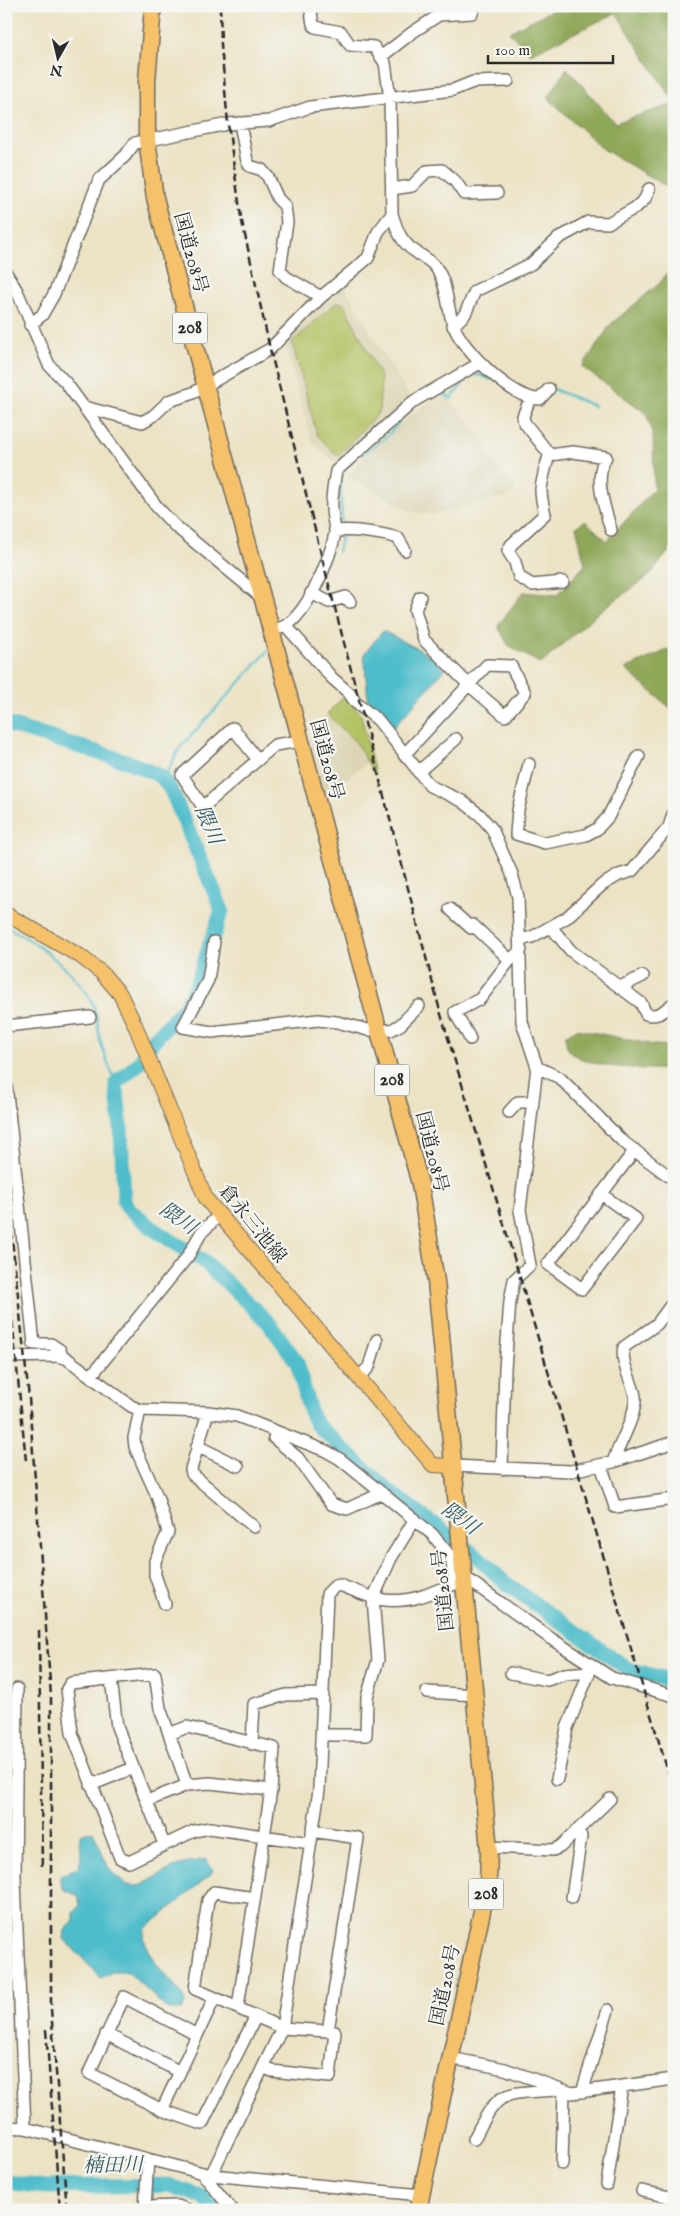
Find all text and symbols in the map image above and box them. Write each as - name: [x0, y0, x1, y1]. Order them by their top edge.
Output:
- north arrow: [32, 32, 82, 82]
- scale bar: [488, 32, 612, 64]
- text: 100 m: [495, 41, 531, 60]
- text: N: [49, 60, 65, 80]
- street label: 国道208号: [168, 210, 212, 296]
- road number: 208: [172, 312, 208, 343]
- street label: 国道208号: [304, 717, 348, 803]
- water label: 隈川: [189, 802, 228, 850]
- road number: 208: [374, 1064, 410, 1096]
- street label: 国道208号: [409, 1109, 453, 1195]
- street label: 倉永三池線: [213, 1180, 291, 1268]
- water label: 隈川: [154, 1197, 203, 1242]
- water label: 隈川: [436, 1497, 485, 1542]
- street label: 国道208号: [428, 1548, 460, 1632]
- road number: 208: [468, 1878, 504, 1910]
- street label: 国道208号: [426, 1942, 466, 2028]
- water label: 楠田川: [83, 2153, 145, 2179]

